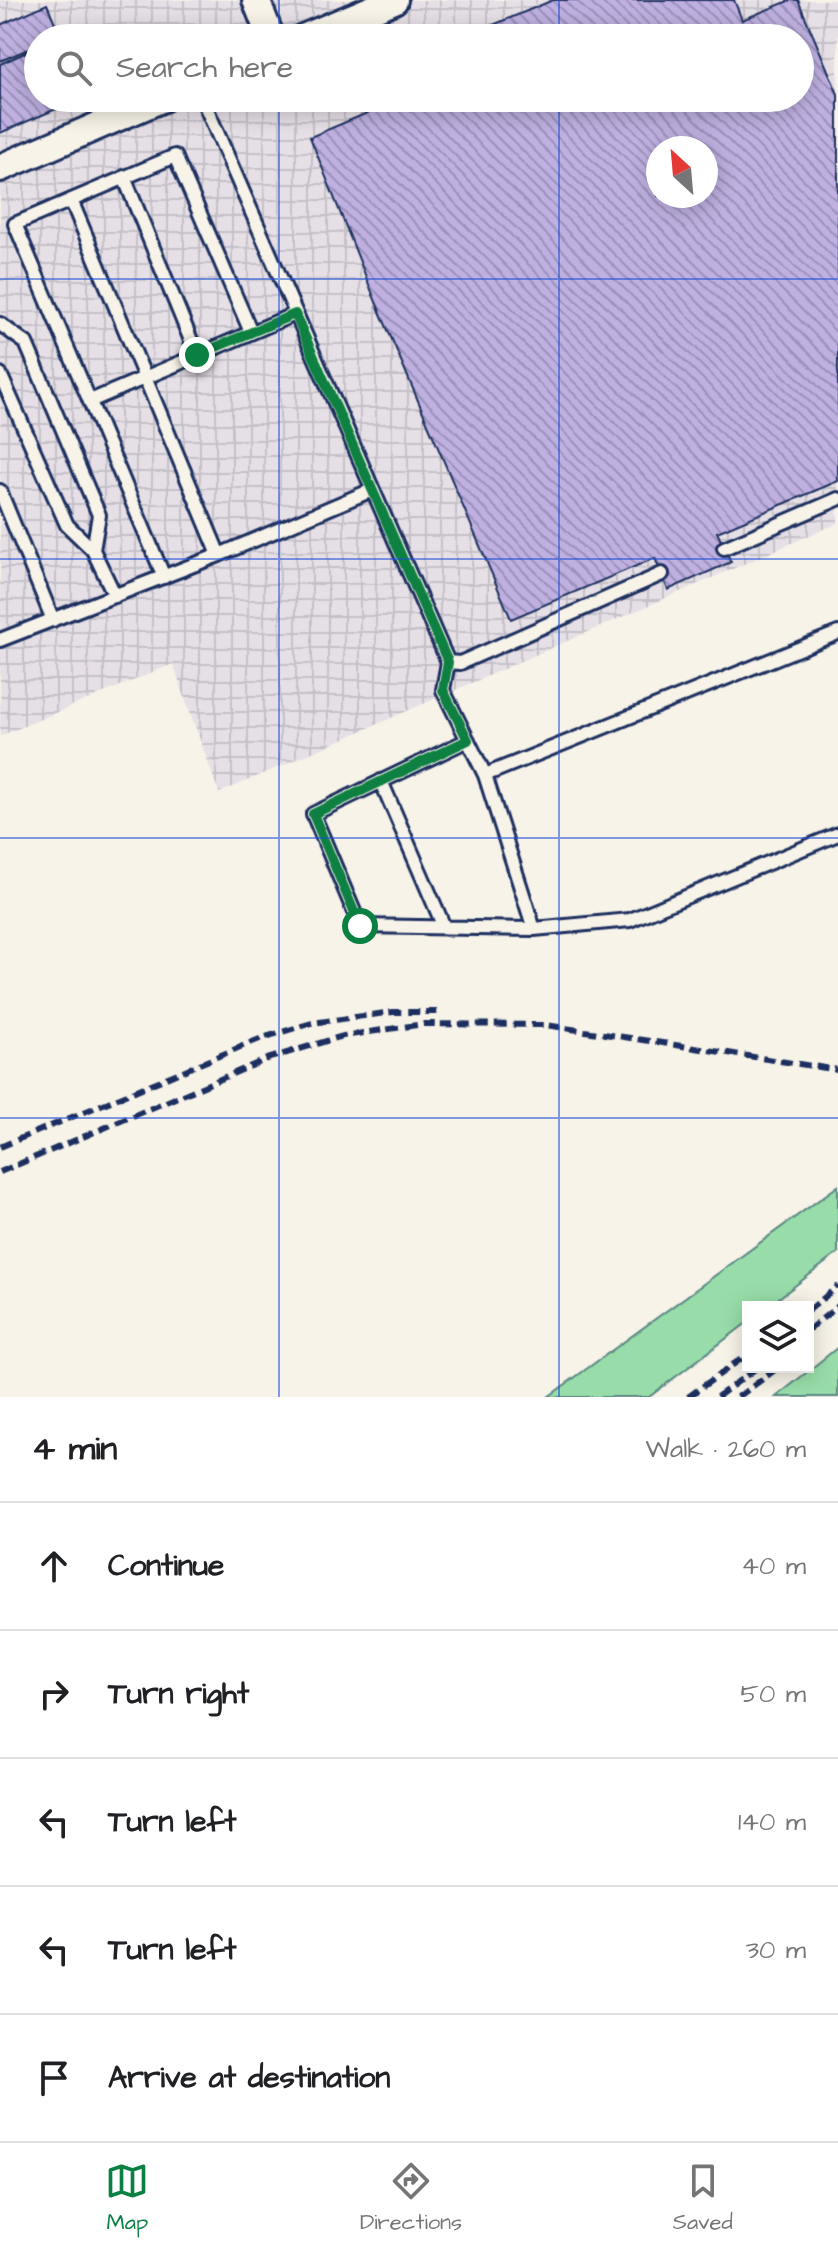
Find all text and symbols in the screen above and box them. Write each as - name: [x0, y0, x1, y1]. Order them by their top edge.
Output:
- search box: [24, 24, 814, 112]
- icon: search: [52, 46, 96, 90]
- text: Search here: [116, 47, 293, 89]
- north arrow: [646, 136, 718, 208]
- route end: [179, 337, 215, 373]
- route start: [342, 908, 378, 944]
- map controls: [742, 1301, 814, 1373]
- button: layers: [742, 1301, 814, 1373]
- text: 4 min: [32, 1425, 117, 1473]
- text: Walk · 260 m: [646, 1431, 806, 1467]
- icon: ahead: [32, 1544, 76, 1588]
- text: Continue: [108, 1545, 224, 1587]
- text: 40 m: [741, 1548, 806, 1584]
- icon: right: [32, 1672, 76, 1716]
- text: Turn right: [108, 1673, 249, 1715]
- text: 50 m: [741, 1676, 806, 1712]
- icon: left: [32, 1800, 76, 1844]
- text: Turn left: [108, 1801, 236, 1843]
- text: 140 m: [738, 1804, 806, 1840]
- icon: left: [32, 1928, 76, 1972]
- text: Turn left: [108, 1929, 236, 1971]
- text: 30 m: [746, 1932, 806, 1968]
- icon: arrive: [32, 2056, 76, 2100]
- text: Arrive at destination: [108, 2057, 390, 2099]
- tab: Map: [105, 2159, 149, 2238]
- tab: Directions: [360, 2159, 462, 2238]
- tab: Saved: [673, 2159, 733, 2238]

